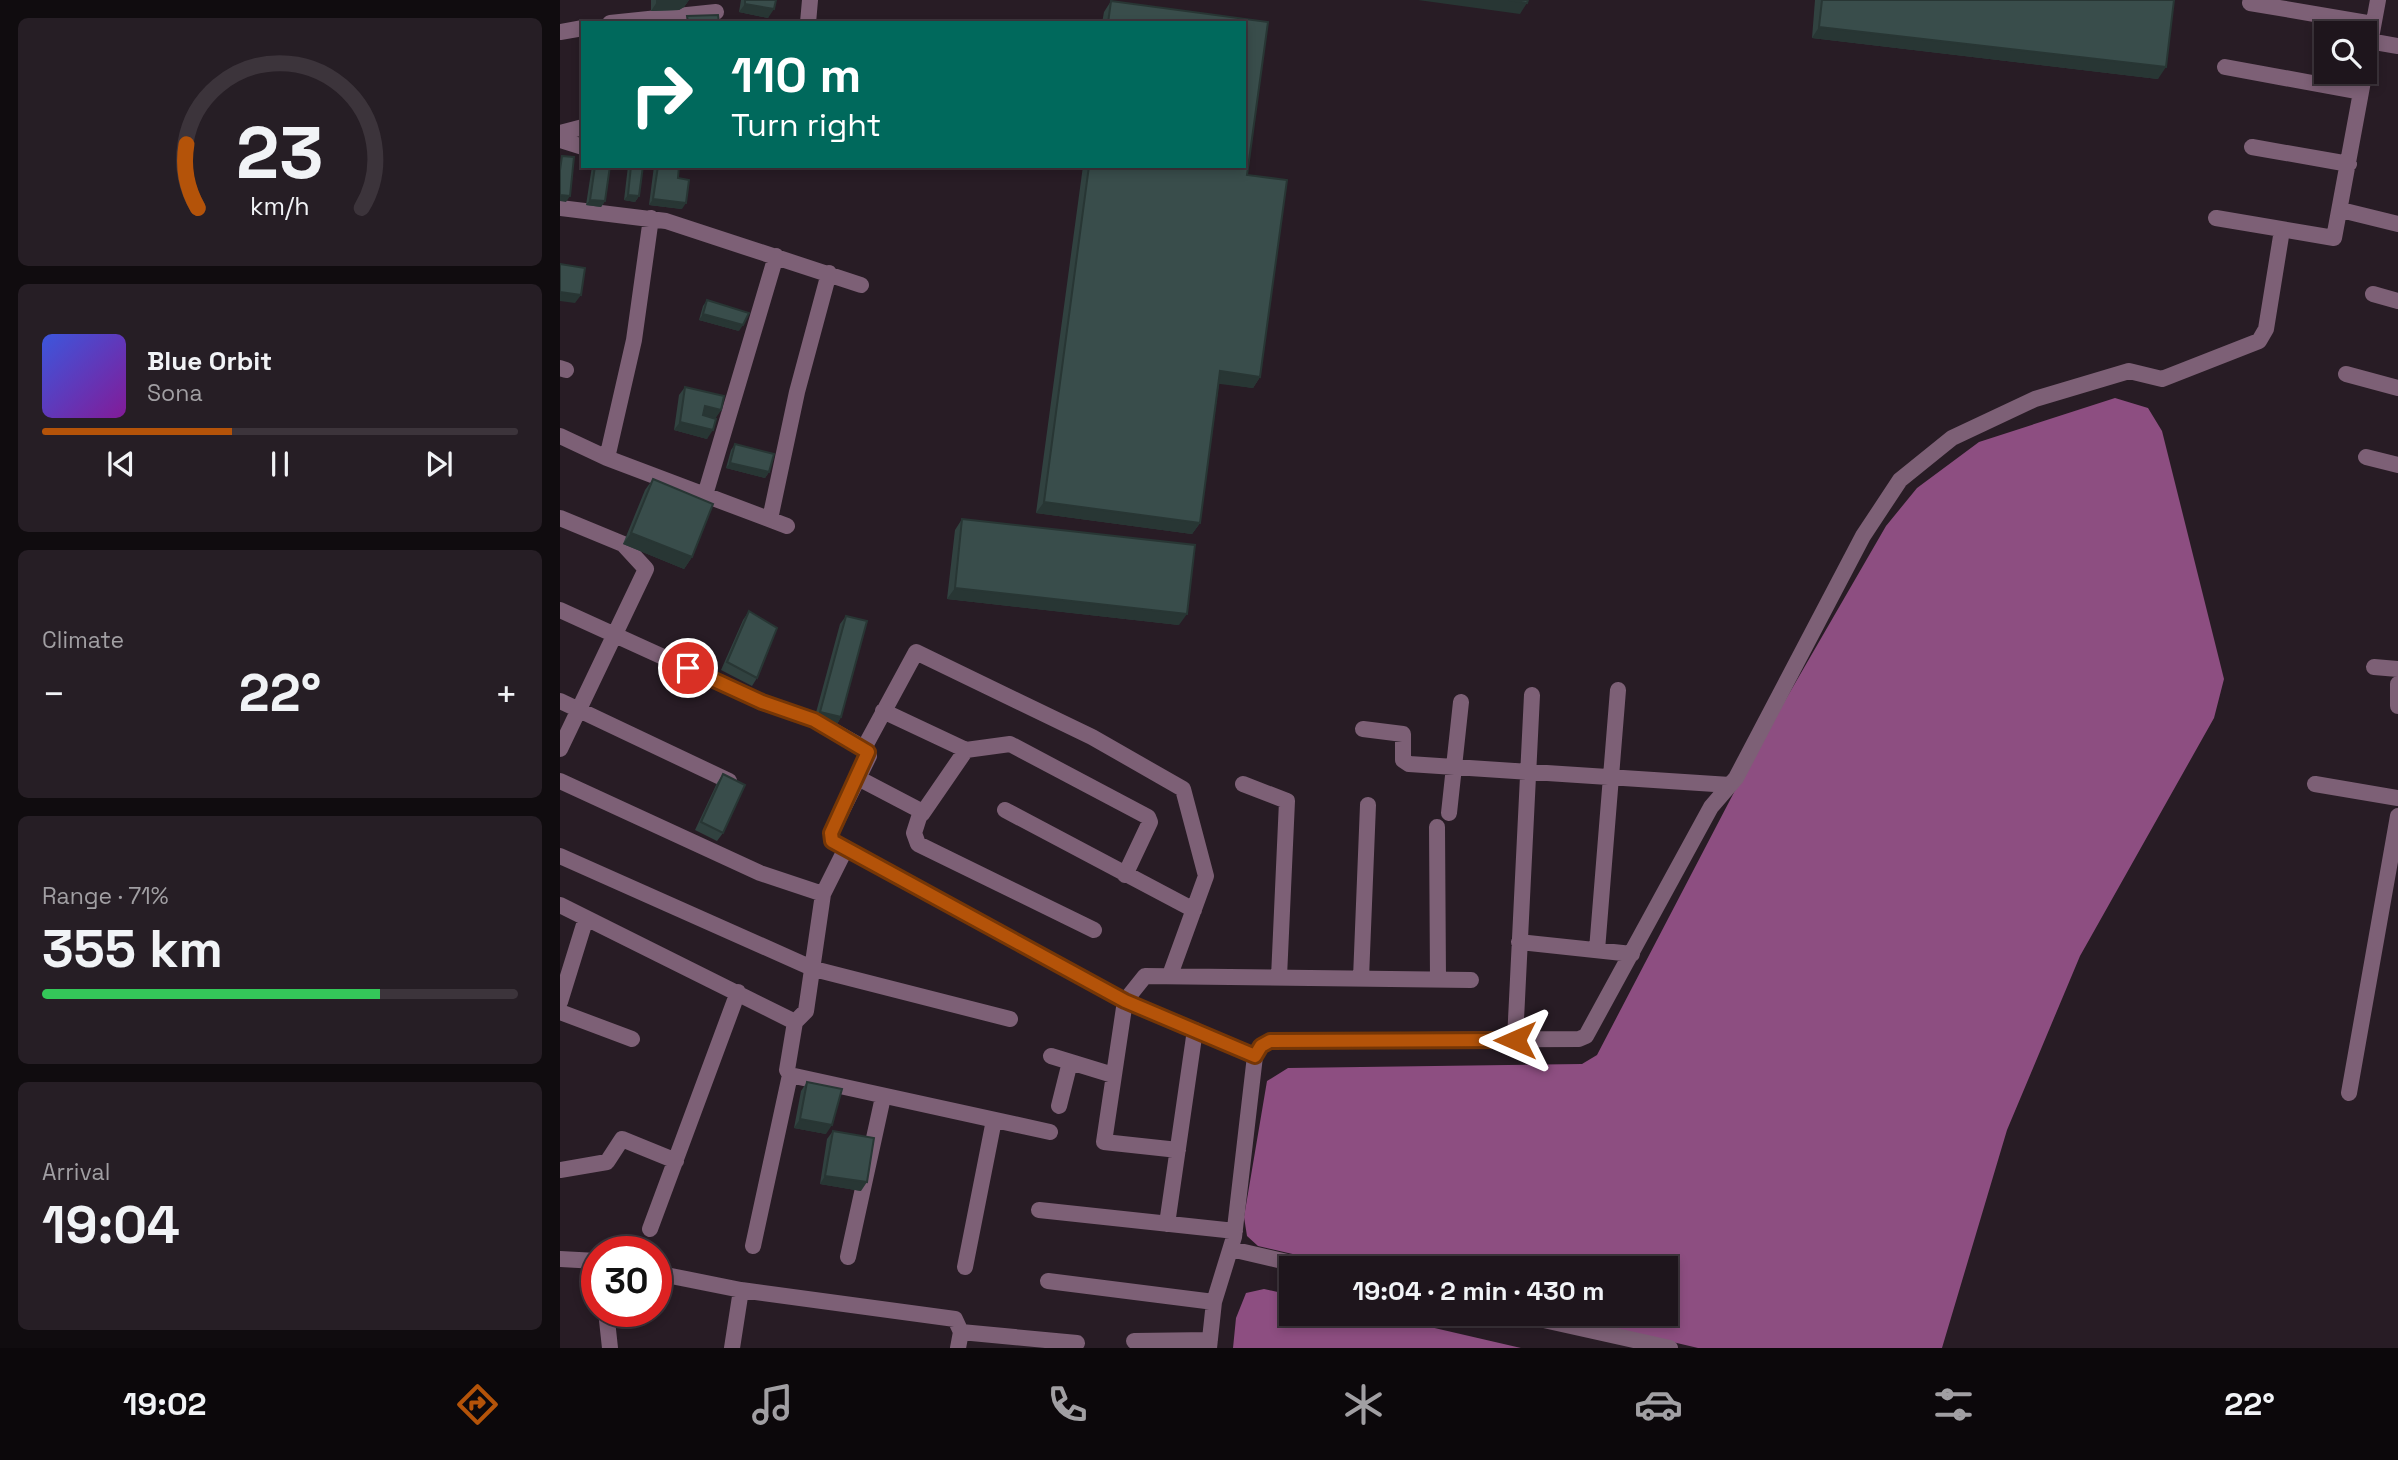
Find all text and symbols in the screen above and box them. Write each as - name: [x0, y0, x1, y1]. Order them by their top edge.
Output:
- map controls: [2314, 21, 2377, 84]
- button: search: [2314, 21, 2377, 84]
- text: 110 m: [731, 44, 861, 106]
- icon: right: [616, 49, 707, 140]
- text: Turn right: [731, 105, 881, 145]
- text: 23: [236, 106, 324, 199]
- text: km/h: [250, 190, 310, 222]
- text: Blue Orbit: [147, 344, 272, 378]
- text: Sona: [147, 378, 203, 408]
- icon: previous: [102, 445, 140, 483]
- icon: pause: [261, 445, 299, 483]
- icon: next: [420, 445, 458, 483]
- text: Climate: [42, 625, 124, 655]
- pin: [658, 638, 718, 698]
- icon: arrive: [669, 649, 707, 687]
- text: 22°: [239, 660, 321, 726]
- text: −: [42, 670, 66, 718]
- text: +: [494, 670, 518, 718]
- text: Range · 71%: [42, 881, 168, 911]
- text: 355 km: [42, 916, 223, 982]
- position arrow: [1478, 1003, 1552, 1077]
- text: Arrival: [42, 1157, 110, 1187]
- text: 19:04: [42, 1192, 180, 1258]
- speed limit sign: 30: [581, 1236, 672, 1327]
- text: 19:04 · 2 min · 430 m: [1353, 1274, 1604, 1308]
- icon: directions: [453, 1380, 502, 1429]
- icon: music: [748, 1380, 797, 1429]
- icon: phone: [1043, 1380, 1092, 1429]
- icon: climate: [1339, 1380, 1388, 1429]
- icon: car: [1634, 1380, 1683, 1429]
- icon: filters: [1929, 1380, 1978, 1429]
- text: 19:02: [123, 1384, 207, 1424]
- text: 22°: [2224, 1384, 2275, 1424]

